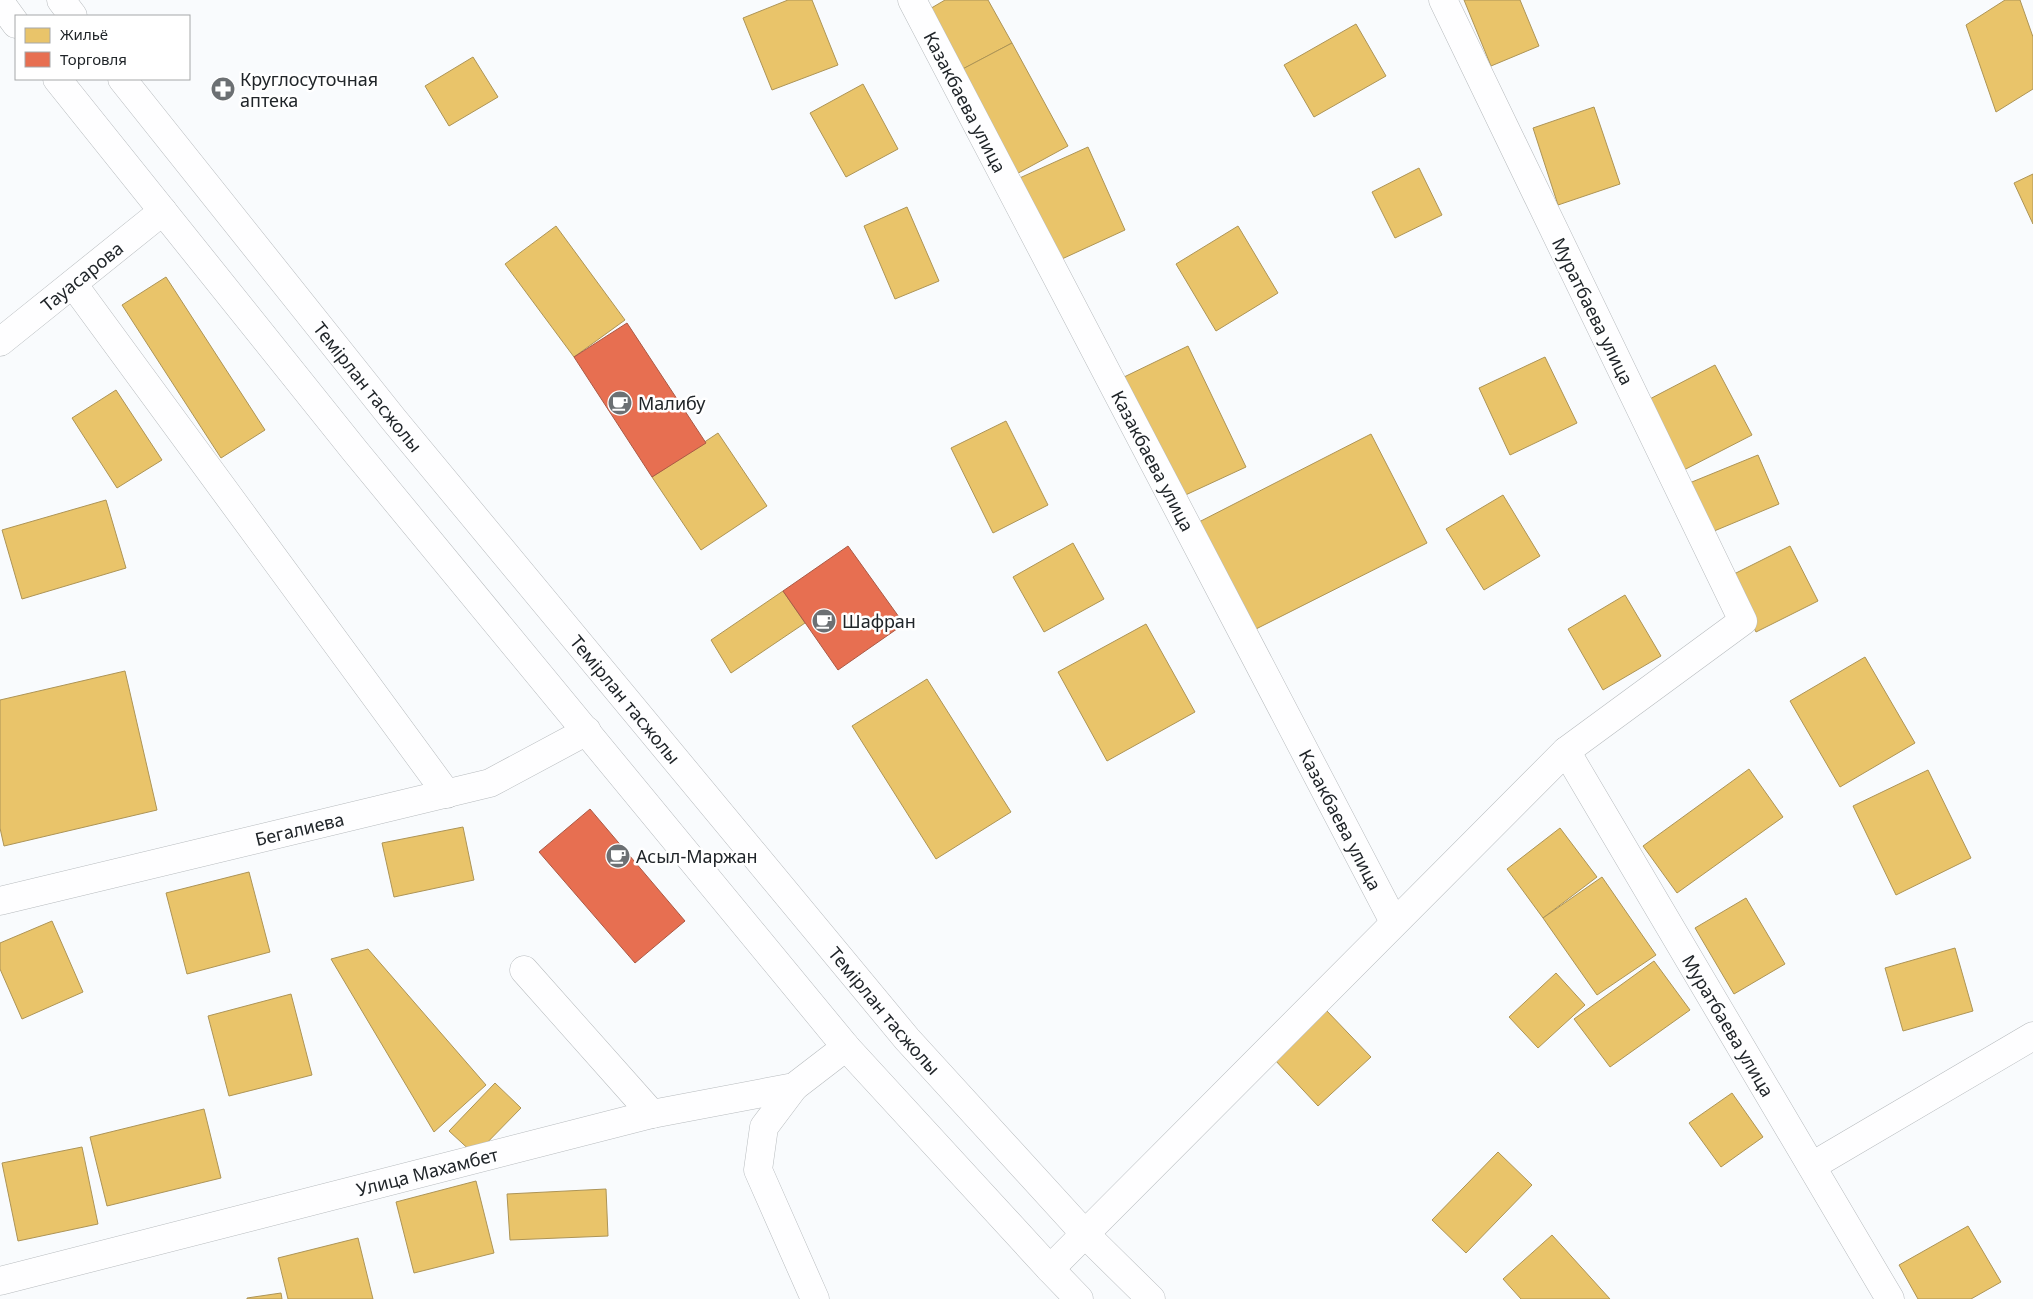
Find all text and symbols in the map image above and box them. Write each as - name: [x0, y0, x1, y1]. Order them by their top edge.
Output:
- legend: [15, 15, 190, 80]
- text: Жильё: [60, 24, 108, 44]
- street label: Казакбаева улица: [918, 27, 1012, 177]
- text: Торговля: [60, 49, 127, 69]
- place label: Круглосуточная аптека: [240, 67, 378, 112]
- pharmacy icon: Круглосуточная аптека: [210, 76, 236, 102]
- street label: Муратбаева улица: [1547, 233, 1639, 389]
- street label: Тауасарова: [36, 236, 128, 317]
- street label: Темірлан тасжолы: [308, 317, 428, 457]
- street label: Казакбаева улица: [1106, 386, 1200, 536]
- cafe icon: Малибу: [607, 390, 633, 416]
- place label: Малибу: [638, 391, 706, 415]
- cafe icon: Шафран: [811, 608, 837, 634]
- place label: Шафран: [842, 609, 916, 633]
- street label: Темірлан тасжолы: [565, 630, 686, 769]
- street label: Казакбаева улица: [1294, 745, 1387, 894]
- street label: Бегалиева: [253, 807, 346, 851]
- cafe icon: Асыл-Маржан: [605, 843, 631, 869]
- place label: Асыл-Маржан: [636, 844, 757, 868]
- street label: Темірлан тасжолы: [823, 942, 946, 1080]
- street label: Муратбаева улица: [1677, 950, 1780, 1101]
- street label: Улица Махамбет: [354, 1142, 501, 1201]

